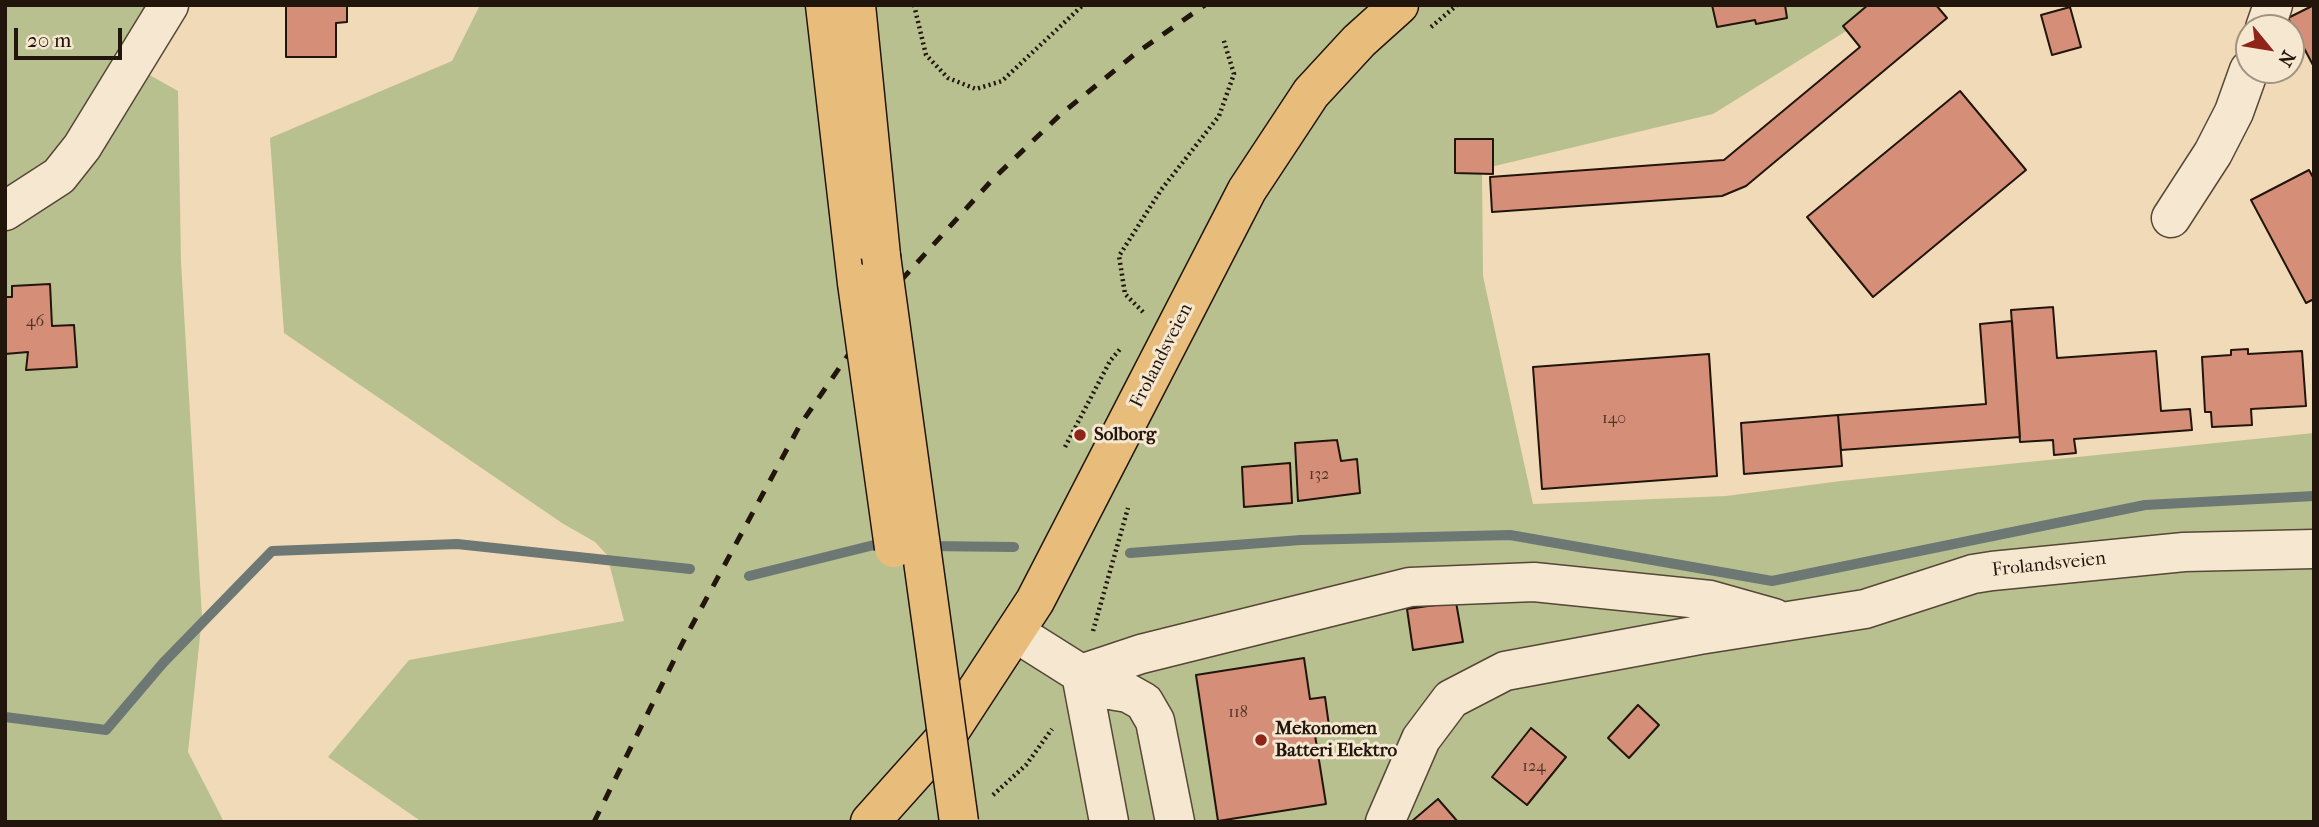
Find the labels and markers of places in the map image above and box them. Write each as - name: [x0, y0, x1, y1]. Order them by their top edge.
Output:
- place label: Solborg: [1094, 424, 1156, 446]
- marker: Solborg: [1072, 427, 1088, 443]
- place label: Mekonomen Batteri Elektro: [1275, 718, 1397, 762]
- marker: Mekonomen Batteri Elektro: [1253, 732, 1269, 748]

